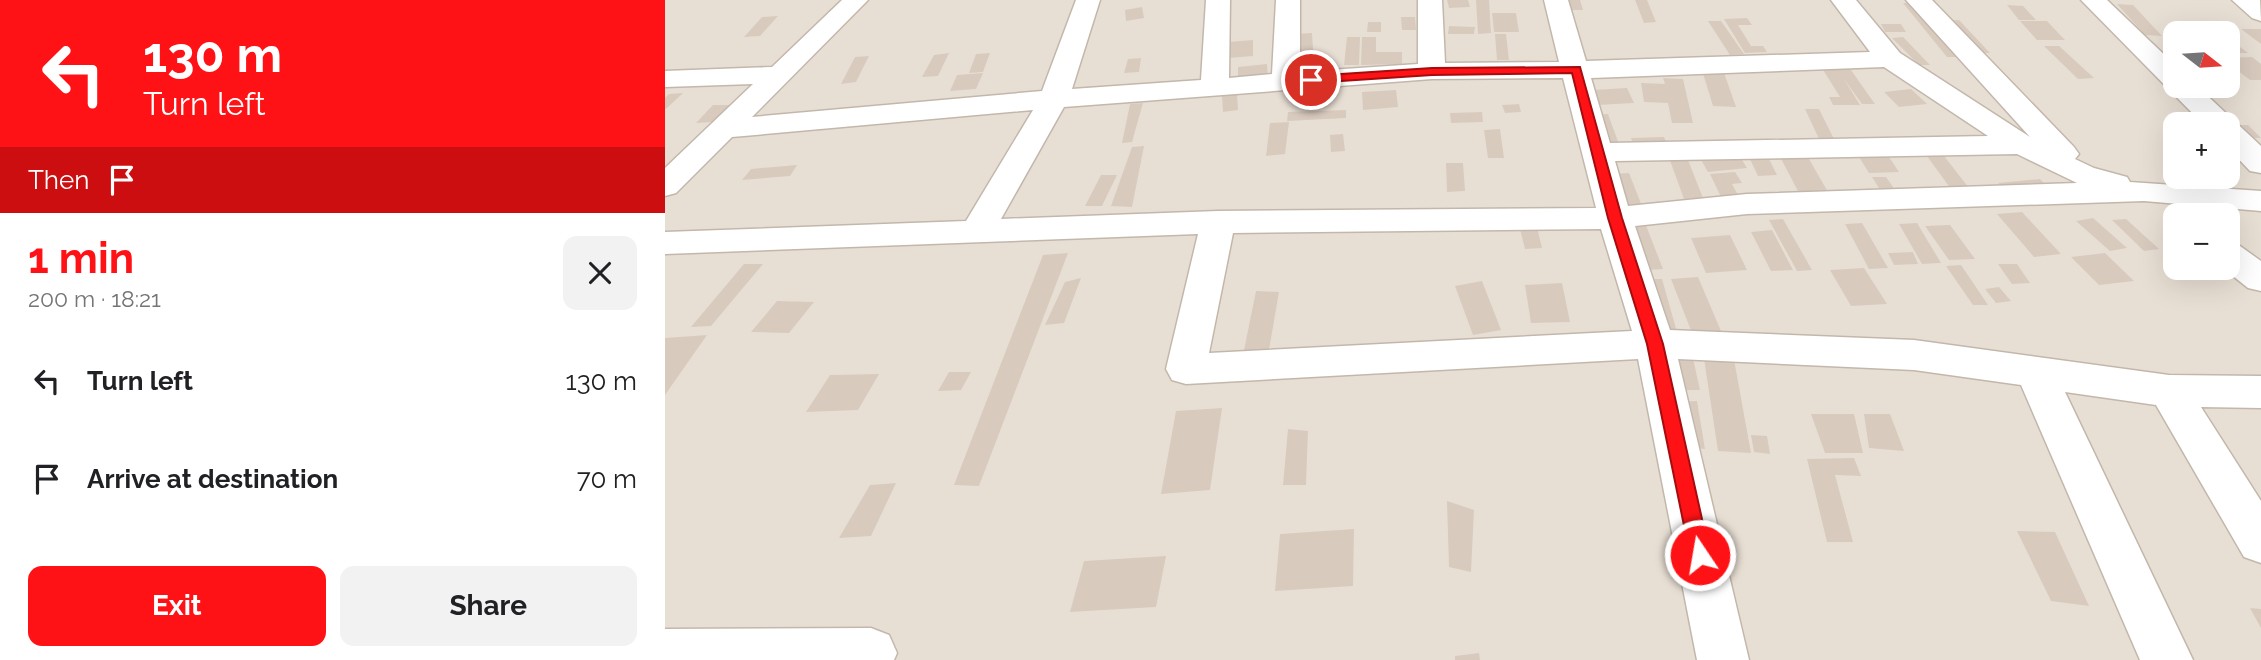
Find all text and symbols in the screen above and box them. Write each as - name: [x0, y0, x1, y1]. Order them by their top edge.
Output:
- north arrow: [2163, 21, 2240, 98]
- map controls: [2163, 21, 2240, 280]
- text: 130 m: [143, 26, 282, 83]
- icon: left: [28, 28, 119, 119]
- pin: [1281, 50, 1341, 110]
- icon: arrive: [1292, 61, 1330, 99]
- text: Turn left: [143, 85, 265, 122]
- button: +: [2163, 112, 2240, 189]
- icon: arrive: [103, 161, 141, 199]
- text: Then: [28, 165, 89, 195]
- button: −: [2163, 203, 2240, 280]
- text: 1 min: [28, 234, 134, 283]
- button: close: [563, 236, 637, 310]
- text: 200 m · 18:21: [28, 285, 161, 312]
- icon: left: [28, 362, 66, 400]
- text: Turn left: [87, 366, 193, 396]
- text: 130 m: [566, 366, 637, 396]
- icon: arrive: [28, 460, 66, 498]
- text: Arrive at destination: [87, 464, 338, 494]
- text: 70 m: [577, 464, 637, 494]
- position arrow: [1663, 518, 1737, 592]
- button: Exit: [28, 566, 326, 646]
- button: Share: [340, 566, 637, 646]

